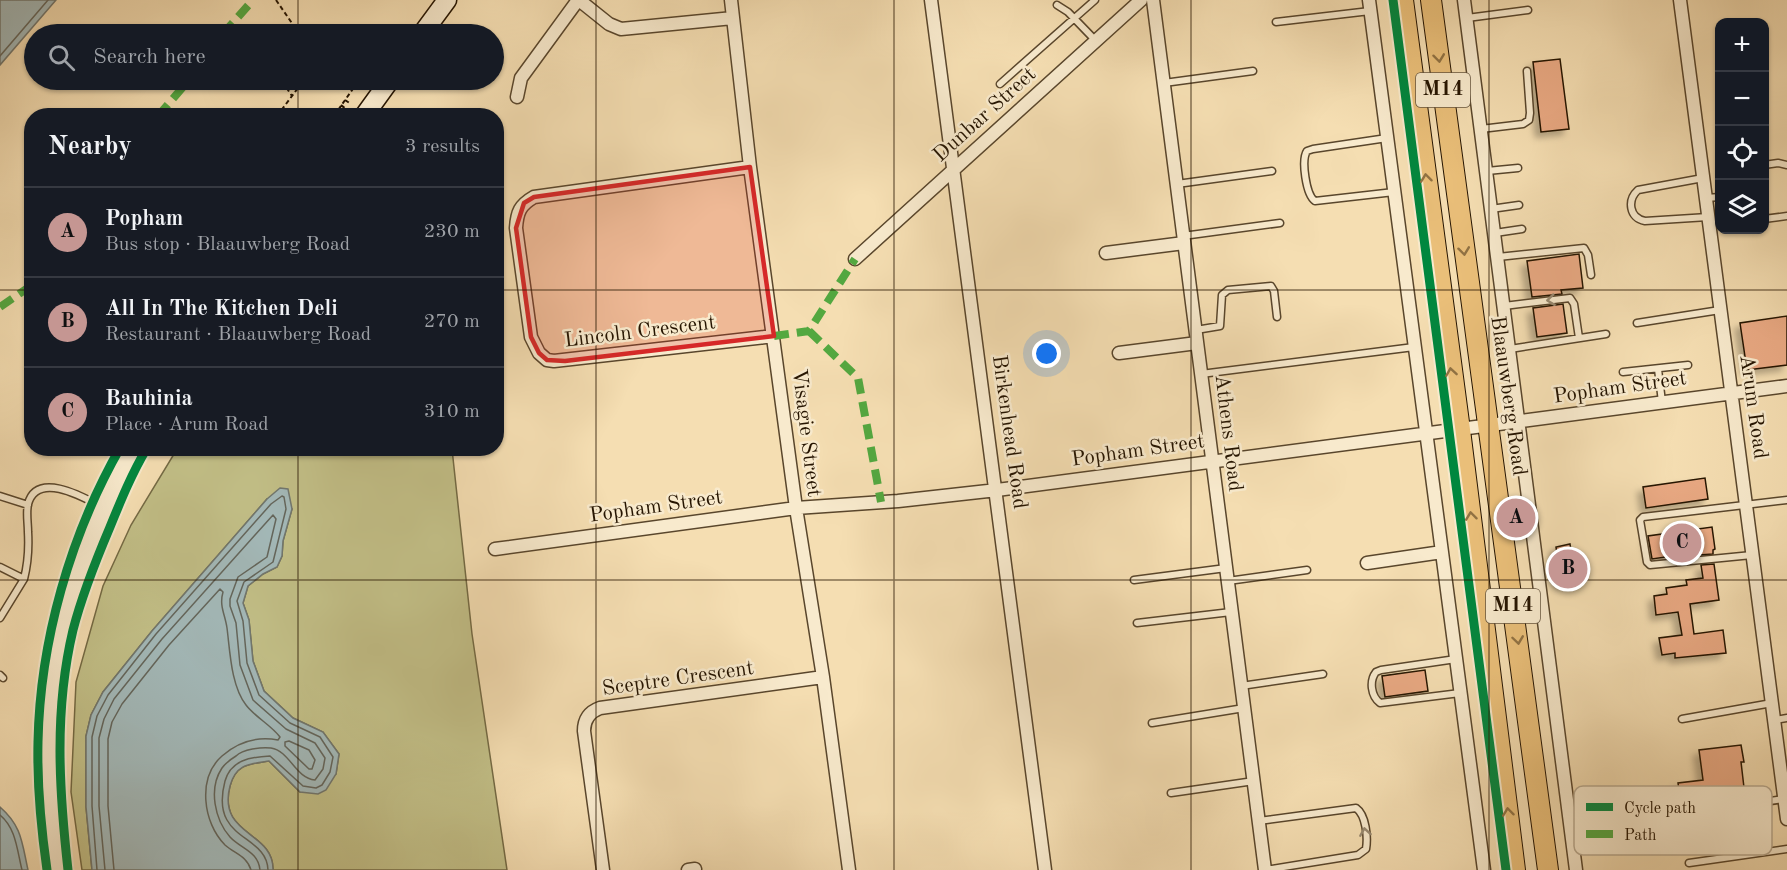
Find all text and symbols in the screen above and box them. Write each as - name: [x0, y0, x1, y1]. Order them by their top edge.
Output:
- map controls: [1715, 18, 1769, 234]
- button: +: [1715, 18, 1769, 72]
- search box: [24, 24, 504, 90]
- icon: search: [45, 41, 78, 74]
- text: Search here: [93, 46, 206, 68]
- one-way arrow: [1432, 53, 1445, 63]
- street label: Dunbar Street: [930, 64, 1040, 166]
- button: −: [1715, 72, 1769, 126]
- road number: M14: [1416, 73, 1470, 107]
- button: locate: [1715, 126, 1769, 180]
- text: Nearby: [48, 134, 132, 160]
- text: 3 results: [405, 137, 480, 157]
- one-way arrow: [1420, 174, 1433, 183]
- button: layers: [1715, 180, 1769, 234]
- text: Popham: [105, 208, 183, 230]
- text: A: [60, 222, 75, 242]
- text: 230 m: [424, 222, 480, 242]
- text: Bus stop · Blaauwberg Road: [105, 235, 350, 255]
- one-way arrow: [1457, 246, 1470, 255]
- one-way arrow: [1546, 293, 1555, 306]
- text: All In The Kitchen Deli: [105, 298, 338, 320]
- text: B: [60, 312, 75, 332]
- text: 270 m: [424, 312, 480, 332]
- street label: Lincoln Crescent: [563, 312, 717, 352]
- street label: Blaauwberg Road: [1486, 315, 1530, 477]
- text: Restaurant · Blaauwberg Road: [105, 325, 371, 345]
- your location: [1032, 339, 1061, 368]
- street label: Birkenhead Road: [988, 353, 1030, 511]
- street label: Arum Road: [1735, 353, 1771, 461]
- one-way arrow: [1446, 367, 1458, 376]
- street label: Visagie Street: [788, 368, 824, 498]
- street label: Popham Street: [1552, 368, 1688, 408]
- street label: Athens Road: [1210, 373, 1246, 493]
- text: Bauhinia: [105, 388, 193, 410]
- text: C: [61, 402, 74, 422]
- text: 310 m: [424, 402, 480, 422]
- text: Place · Arum Road: [105, 415, 269, 435]
- street label: Popham Street: [1070, 431, 1206, 471]
- street label: Popham Street: [588, 487, 724, 527]
- pin: A: [1496, 496, 1536, 540]
- one-way arrow: [1465, 512, 1477, 521]
- pin: C: [1662, 520, 1702, 566]
- pin: B: [1548, 546, 1588, 592]
- road number: M14: [1486, 589, 1540, 623]
- one-way arrow: [1511, 635, 1523, 644]
- street label: Sceptre Crescent: [601, 658, 755, 700]
- legend: [1574, 786, 1772, 855]
- text: Cycle path: [1624, 801, 1696, 817]
- one-way arrow: [1502, 807, 1515, 817]
- one-way arrow: [1360, 828, 1372, 837]
- text: Path: [1624, 828, 1657, 844]

